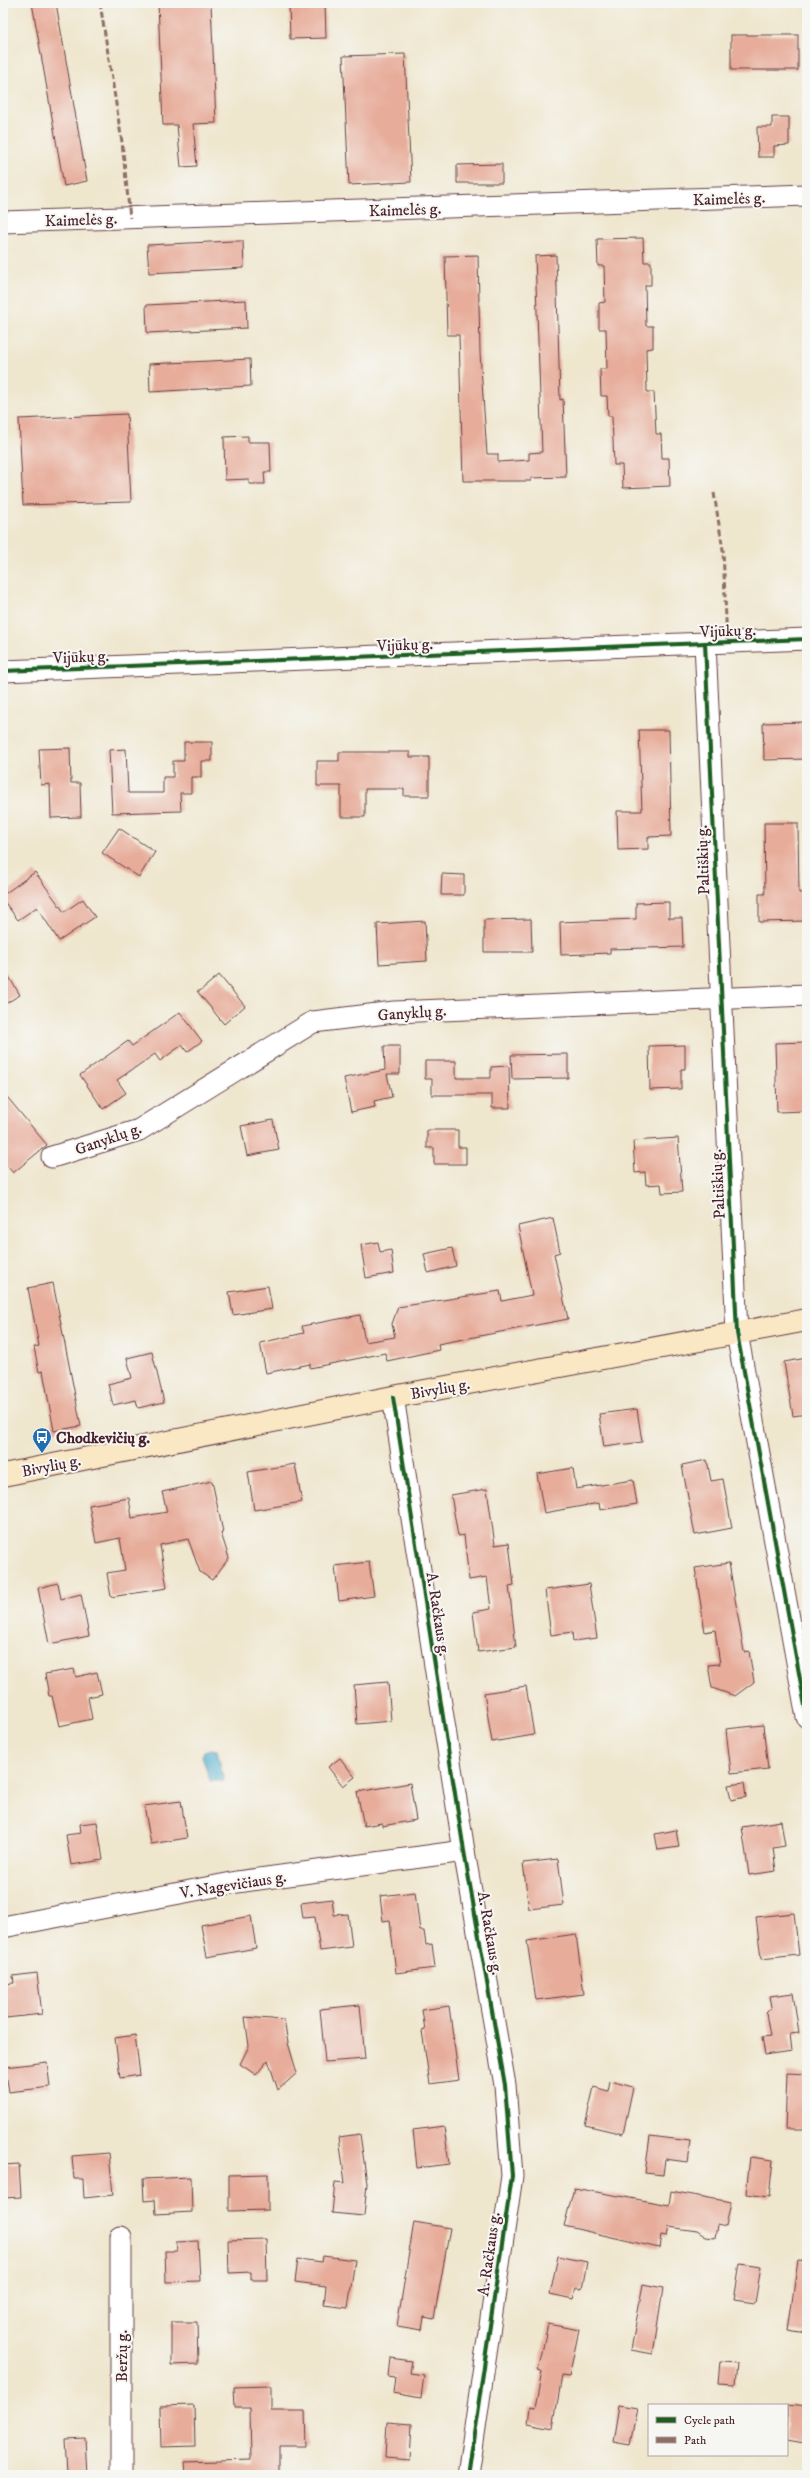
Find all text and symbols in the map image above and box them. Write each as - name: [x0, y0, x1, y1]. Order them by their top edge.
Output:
- street label: Kaimelės g.: [692, 188, 766, 210]
- street label: Kaimelės g.: [368, 199, 442, 221]
- street label: Kaimelės g.: [44, 209, 118, 231]
- street label: Vijūkų g.: [699, 620, 757, 642]
- street label: Vijūkų g.: [376, 634, 434, 656]
- street label: Vijūkų g.: [52, 646, 110, 668]
- street label: Paltiškių g.: [692, 824, 714, 895]
- street label: Ganyklų g.: [377, 1001, 447, 1025]
- street label: Ganyklų g.: [72, 1118, 144, 1160]
- street label: Paltiškių g.: [706, 1148, 730, 1220]
- street label: Bivylių g.: [409, 1374, 472, 1404]
- bus stop icon: Chodkevičių g.: [31, 1426, 53, 1454]
- place label: Chodkevičių g.: [56, 1428, 150, 1448]
- street label: Bivylių g.: [20, 1450, 83, 1482]
- street label: A. Račkaus g.: [421, 1571, 455, 1658]
- street label: V. Nagevičiaus g.: [177, 1867, 288, 1903]
- street label: A. Račkaus g.: [473, 1890, 507, 1977]
- street label: A. Račkaus g.: [473, 2211, 505, 2298]
- street label: Beržų g.: [112, 2330, 132, 2382]
- legend: [648, 2404, 788, 2456]
- text: Cycle path: [684, 2413, 736, 2428]
- text: Path: [684, 2433, 707, 2448]

